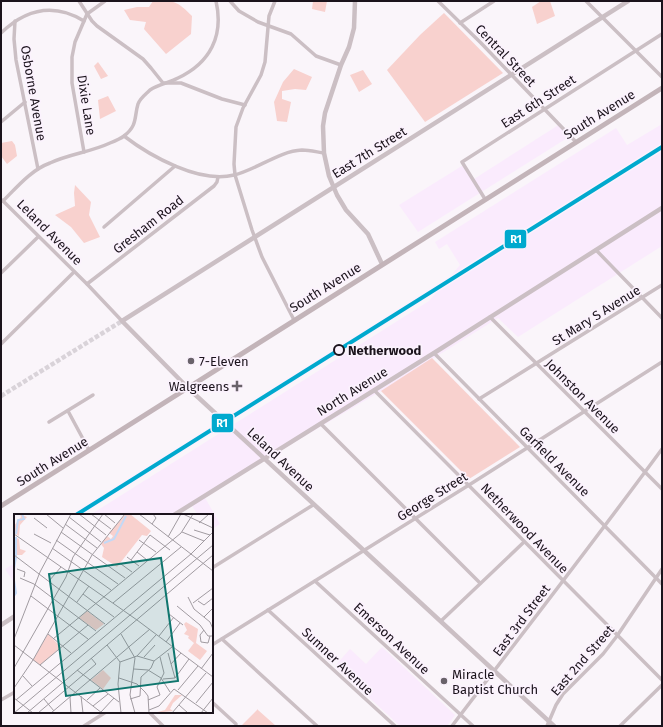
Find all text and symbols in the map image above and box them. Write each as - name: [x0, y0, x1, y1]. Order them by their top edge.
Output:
- street label: Central Street: [472, 21, 539, 90]
- street label: Osborne Avenue: [18, 44, 49, 142]
- street label: East 6th Street: [498, 72, 579, 131]
- street label: Dixie Lane: [74, 74, 99, 136]
- street label: South Avenue: [561, 87, 638, 142]
- street label: East 7th Street: [329, 123, 409, 181]
- street label: Gresham Road: [110, 192, 187, 257]
- street label: Leland Avenue: [14, 197, 85, 268]
- line badge: R1: [504, 229, 527, 249]
- text: R1: [510, 233, 522, 246]
- street label: South Avenue: [287, 260, 364, 315]
- street label: St Mary S Avenue: [549, 282, 643, 349]
- place label: Netherwood: [348, 343, 421, 358]
- marker: Netherwood: [333, 344, 345, 356]
- place label: 7-Eleven: [199, 354, 249, 369]
- marker: 7-Eleven: [186, 356, 196, 366]
- street label: Johnston Avenue: [542, 356, 623, 437]
- street label: North Avenue: [314, 364, 390, 419]
- place label: Walgreens: [169, 379, 229, 394]
- marker: Walgreens: [232, 381, 242, 391]
- line badge: R1: [211, 413, 234, 433]
- text: R1: [216, 417, 228, 430]
- street label: Garfield Avenue: [516, 423, 593, 500]
- street label: Leland Avenue: [244, 425, 317, 494]
- street label: South Avenue: [14, 434, 91, 489]
- street label: George Street: [394, 469, 470, 524]
- street label: Netherwood Avenue: [478, 480, 571, 576]
- inset map: [14, 514, 213, 713]
- street label: East 3rd Street: [490, 581, 553, 659]
- street label: Emerson Avenue: [351, 600, 433, 677]
- street label: East 2nd Street: [548, 622, 617, 699]
- street label: Sumner Avenue: [299, 624, 376, 698]
- place label: Miracle Baptist Church: [452, 667, 538, 697]
- marker: Miracle Baptist Church: [439, 676, 449, 686]

